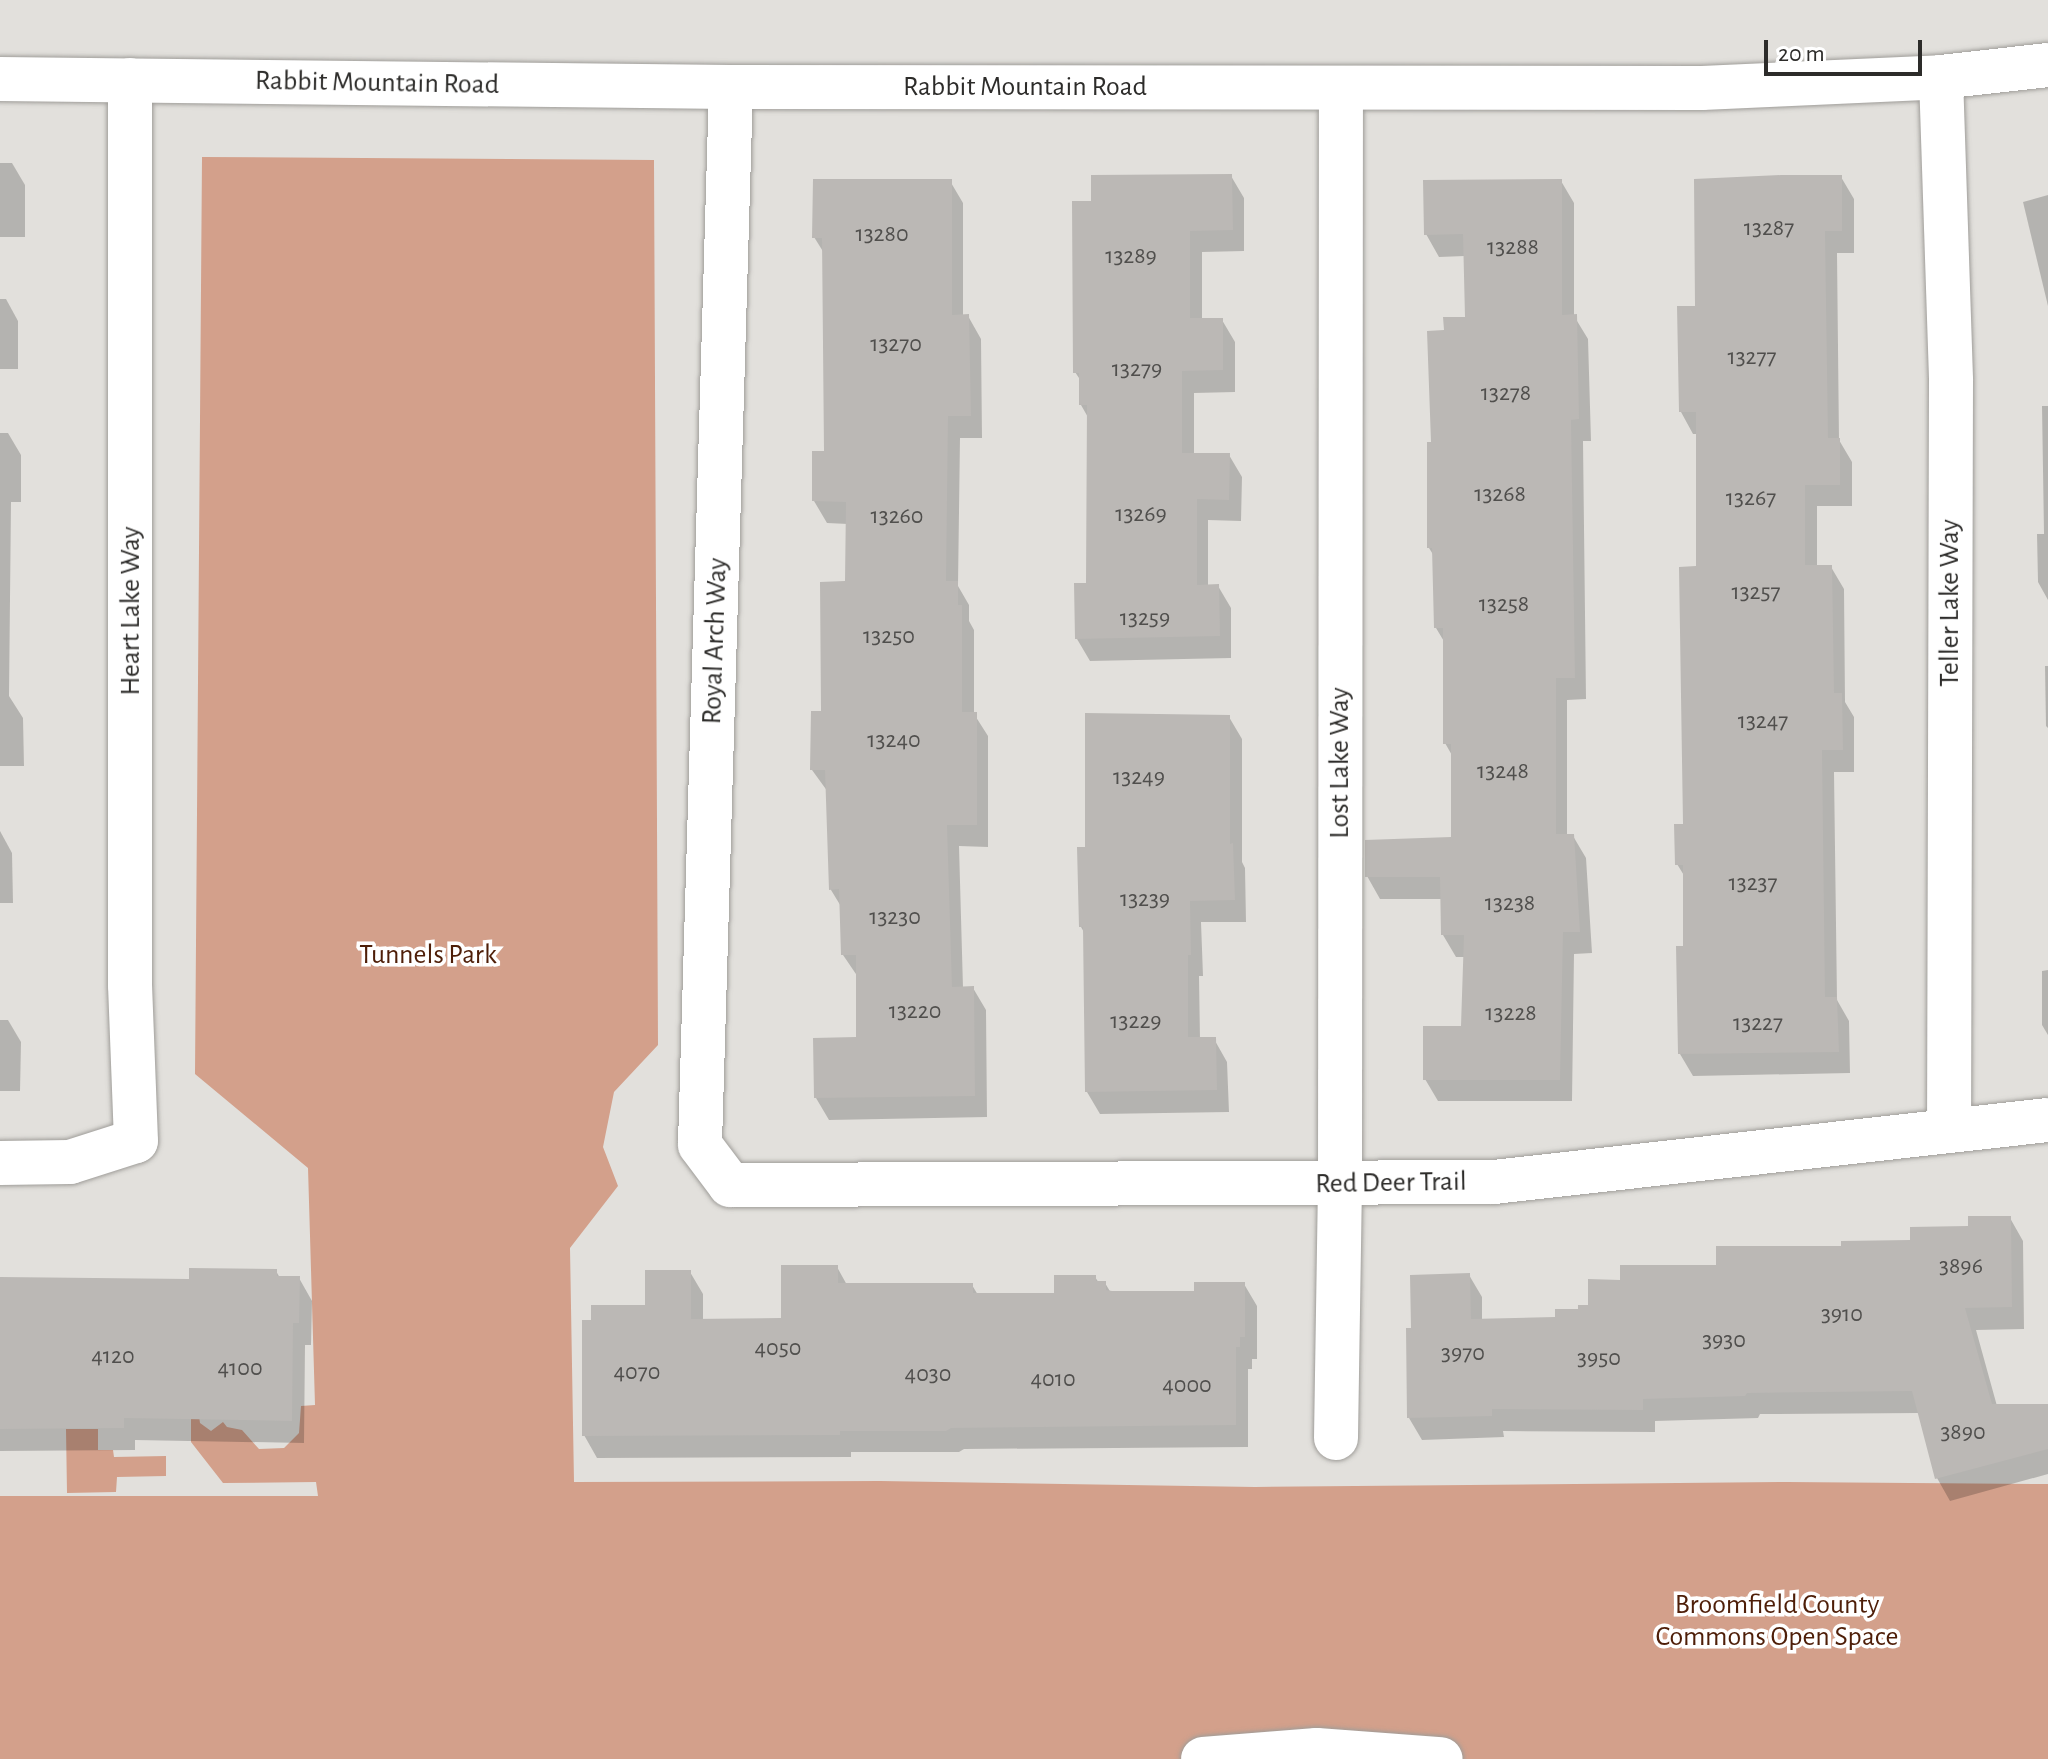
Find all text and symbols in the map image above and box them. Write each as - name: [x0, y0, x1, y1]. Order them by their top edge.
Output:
- scale bar: [1768, 24, 1926, 74]
- text: 20 m: [1778, 42, 1825, 66]
- street label: Rabbit Mountain Road: [255, 64, 499, 102]
- street label: Rabbit Mountain Road: [903, 70, 1147, 104]
- house number: 13287: [1744, 215, 1794, 243]
- house number: 13280: [855, 221, 909, 249]
- house number: 13288: [1487, 234, 1539, 262]
- house number: 13289: [1105, 243, 1157, 271]
- house number: 13270: [870, 331, 922, 359]
- house number: 13277: [1727, 344, 1777, 372]
- house number: 13279: [1112, 356, 1162, 384]
- house number: 13278: [1481, 380, 1531, 408]
- house number: 13268: [1474, 481, 1526, 509]
- house number: 13267: [1726, 485, 1776, 513]
- house number: 13269: [1115, 501, 1167, 529]
- house number: 13260: [870, 503, 924, 531]
- street label: Teller Lake Way: [1933, 519, 1967, 687]
- street label: Heart Lake Way: [114, 526, 148, 696]
- street label: Royal Arch Way: [695, 557, 735, 725]
- house number: 13257: [1731, 579, 1781, 607]
- house number: 13258: [1479, 591, 1529, 619]
- house number: 13259: [1120, 605, 1170, 633]
- house number: 13250: [863, 623, 915, 651]
- street label: Lost Lake Way: [1323, 687, 1357, 839]
- house number: 13247: [1738, 708, 1788, 736]
- house number: 13240: [867, 727, 921, 755]
- house number: 13248: [1477, 758, 1529, 786]
- house number: 13249: [1113, 764, 1165, 792]
- house number: 13237: [1729, 870, 1777, 898]
- house number: 13239: [1120, 886, 1170, 914]
- house number: 13238: [1485, 890, 1535, 918]
- house number: 13230: [869, 904, 921, 932]
- park label: Tunnels Park: [359, 938, 497, 972]
- house number: 13220: [889, 998, 941, 1026]
- house number: 13228: [1485, 1000, 1537, 1028]
- house number: 13229: [1110, 1008, 1162, 1036]
- house number: 13227: [1733, 1010, 1783, 1038]
- street label: Red Deer Trail: [1315, 1165, 1467, 1201]
- house number: 3896: [1939, 1253, 1983, 1281]
- house number: 3910: [1821, 1301, 1863, 1329]
- house number: 3930: [1702, 1327, 1746, 1355]
- house number: 4050: [755, 1335, 801, 1363]
- house number: 3970: [1441, 1340, 1485, 1368]
- house number: 4120: [91, 1343, 135, 1371]
- house number: 3950: [1577, 1345, 1621, 1373]
- house number: 4100: [217, 1355, 263, 1383]
- house number: 4070: [614, 1359, 660, 1387]
- house number: 4030: [905, 1361, 951, 1389]
- house number: 4010: [1030, 1366, 1076, 1394]
- house number: 4000: [1162, 1372, 1212, 1400]
- house number: 3890: [1940, 1419, 1986, 1447]
- park label: Broomfield County Commons Open Space: [1656, 1588, 1898, 1654]

